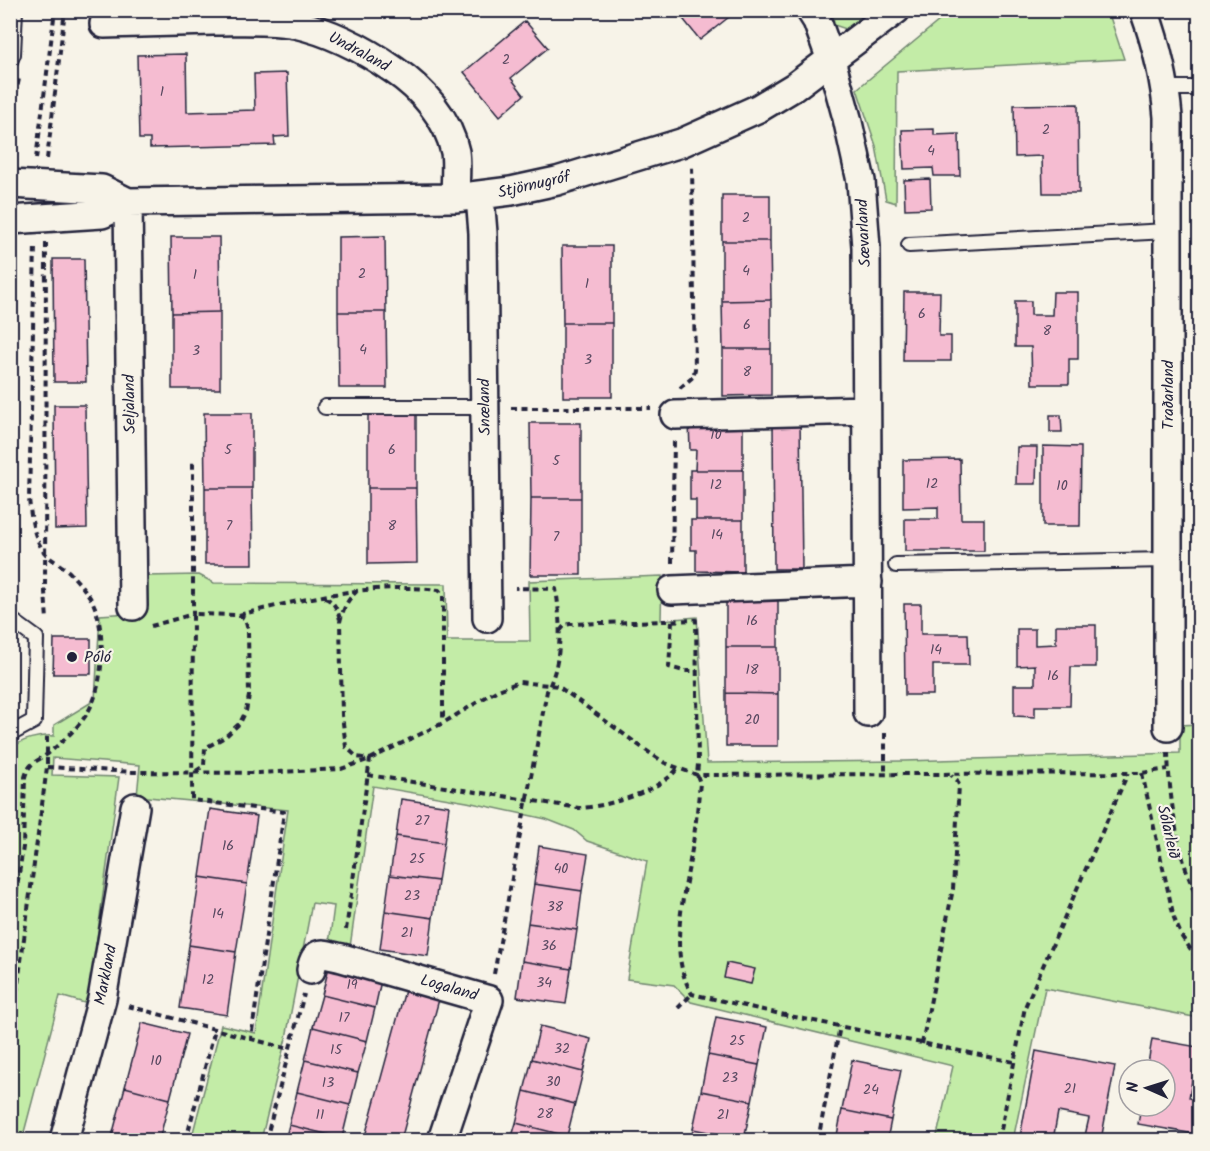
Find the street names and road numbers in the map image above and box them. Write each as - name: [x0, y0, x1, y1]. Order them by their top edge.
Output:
- street label: Undraland: [324, 25, 395, 79]
- street label: Stjörnugróf: [495, 164, 575, 205]
- street label: Sævarland: [850, 197, 878, 268]
- street label: Traðarland: [1156, 359, 1181, 430]
- street label: Seljaland: [117, 373, 143, 434]
- street label: Snæland: [472, 377, 498, 436]
- street label: Sólarleið: [1150, 803, 1186, 862]
- street label: Markland: [88, 942, 124, 1007]
- street label: Logaland: [417, 968, 482, 1008]

